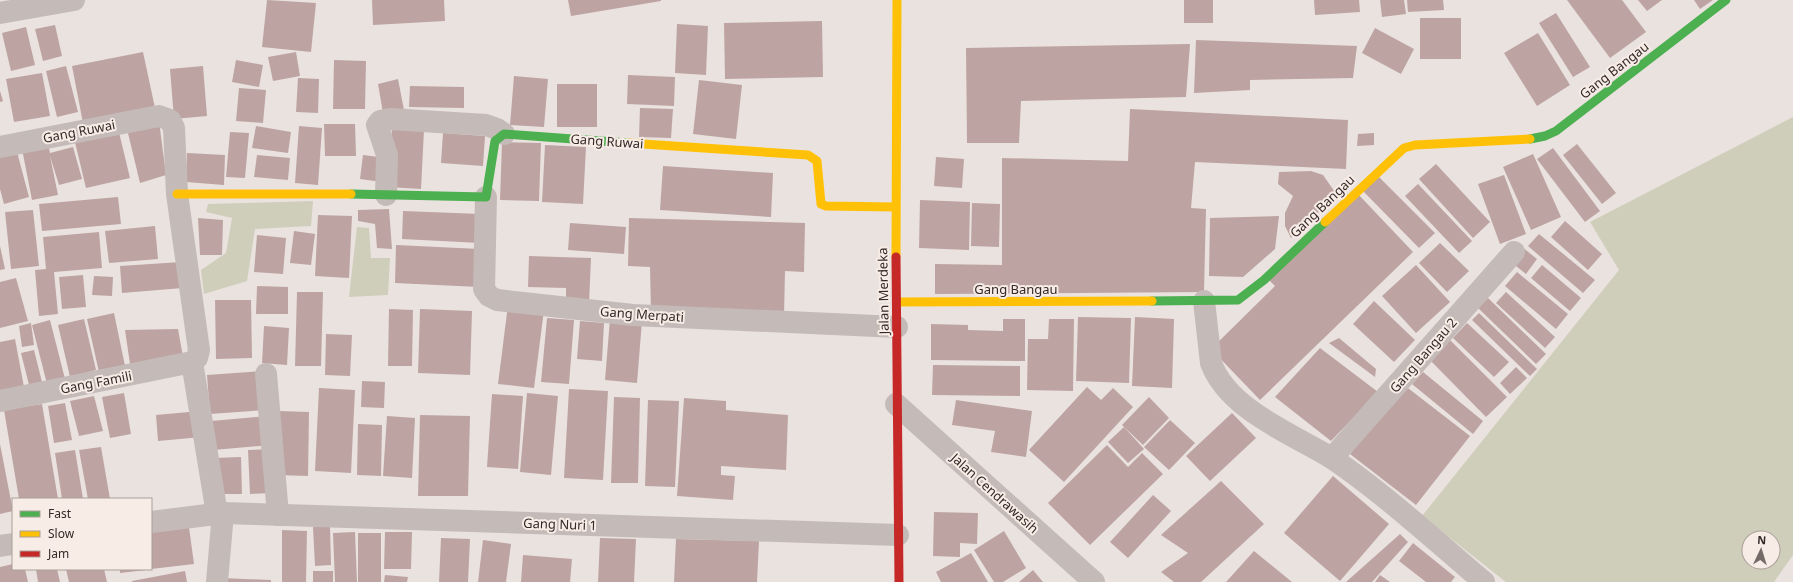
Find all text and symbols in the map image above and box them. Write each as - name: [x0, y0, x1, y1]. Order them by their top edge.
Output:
- street label: Gang Bangau: [1576, 37, 1652, 103]
- street label: Gang Ruwai: [41, 115, 117, 147]
- street label: Gang Ruwai: [570, 129, 644, 153]
- street label: Gang Bangau: [1286, 171, 1358, 241]
- street label: Jalan Merdeka: [873, 247, 893, 337]
- street label: Gang Bangau: [974, 280, 1058, 298]
- street label: Gang Merpati: [599, 302, 685, 326]
- street label: Gang Bangau 2: [1385, 314, 1461, 396]
- street label: Gang Famili: [59, 366, 133, 398]
- street label: Jalan Cendrawasih: [946, 447, 1043, 537]
- legend: [12, 498, 152, 570]
- text: Fast: [48, 505, 72, 522]
- street label: Gang Nuri 1: [523, 514, 597, 534]
- text: Slow: [48, 525, 75, 542]
- north arrow: [1741, 530, 1781, 570]
- text: N: [1757, 532, 1767, 547]
- text: Jam: [47, 545, 69, 562]

